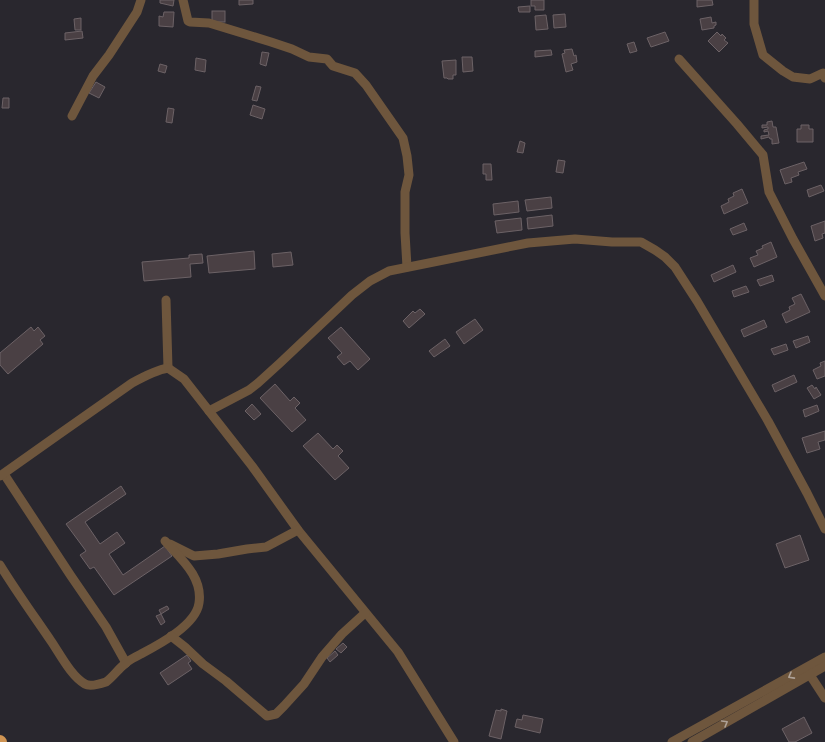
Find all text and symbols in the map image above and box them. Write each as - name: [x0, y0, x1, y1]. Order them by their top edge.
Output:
- one-way arrow: [788, 672, 795, 679]
- one-way arrow: [721, 720, 729, 727]

